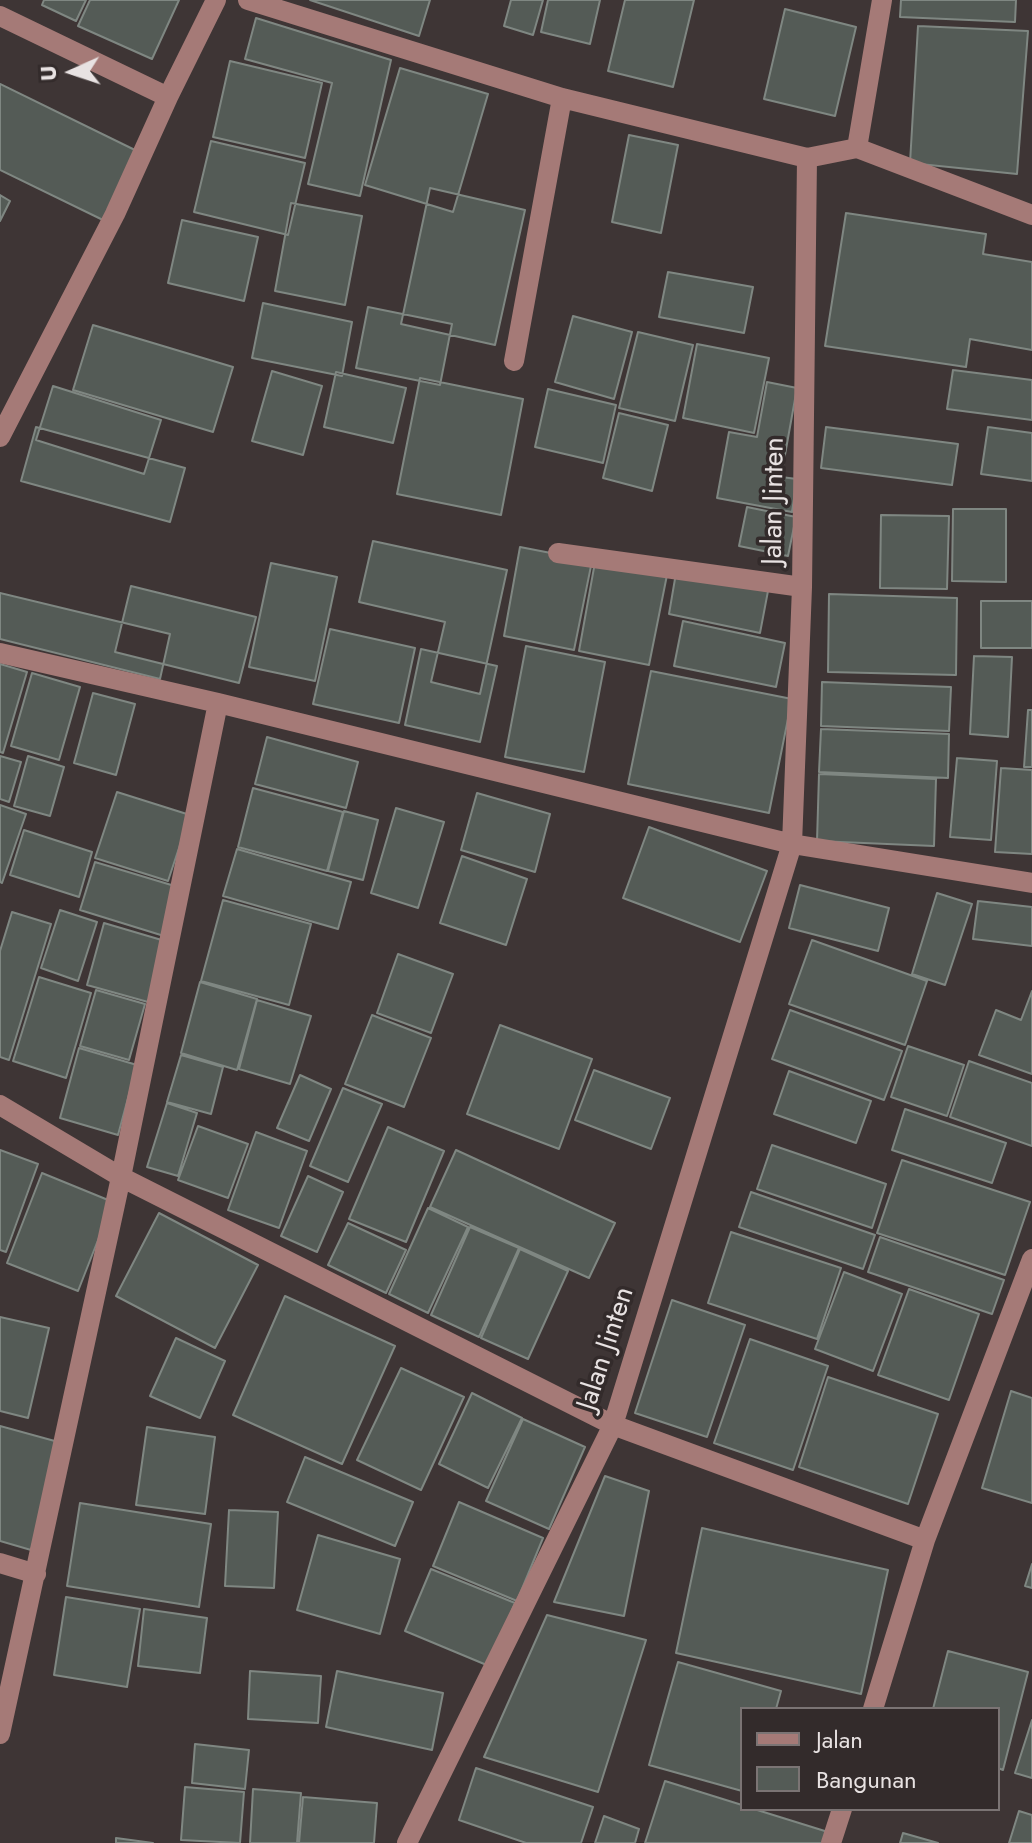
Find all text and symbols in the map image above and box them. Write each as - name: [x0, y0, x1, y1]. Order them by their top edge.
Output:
- north arrow: [32, 32, 112, 112]
- text: U: [32, 65, 64, 82]
- street label: Jalan Jinten: [757, 437, 793, 565]
- street label: Jalan Jinten: [571, 1283, 643, 1415]
- legend: [740, 1707, 1000, 1811]
- text: Jalan: [816, 1722, 863, 1757]
- text: Bangunan: [816, 1762, 917, 1797]

